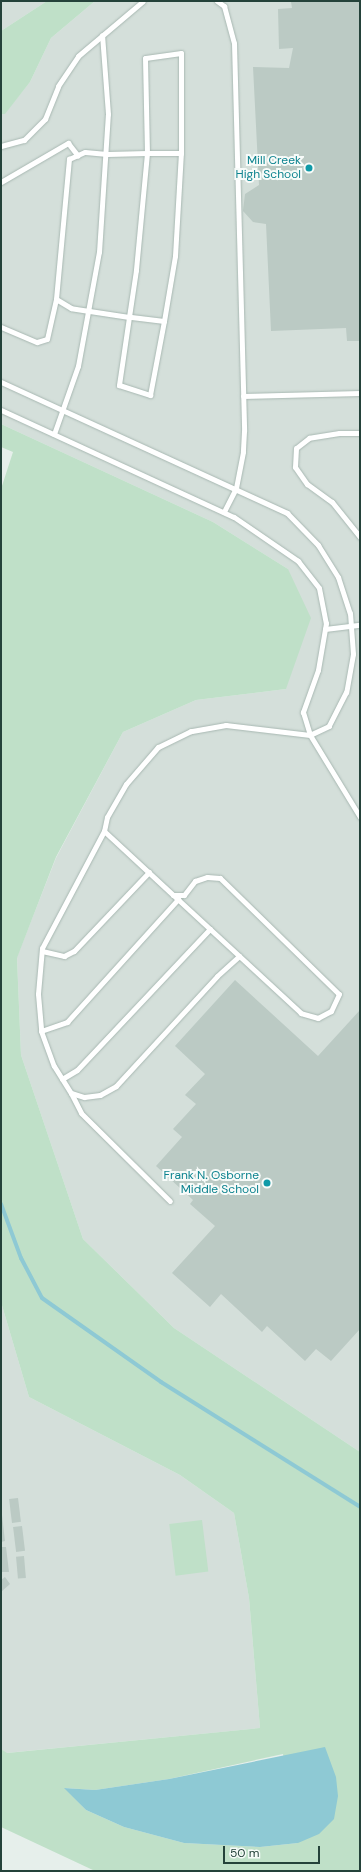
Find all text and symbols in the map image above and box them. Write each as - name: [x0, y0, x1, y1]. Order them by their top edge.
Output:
- place label: Mill Creek High School: [236, 154, 301, 182]
- marker: Mill Creek High School: [304, 163, 314, 173]
- place label: Frank N. Osborne Middle School: [164, 1169, 259, 1197]
- marker: Frank N. Osborne Middle School: [262, 1178, 272, 1188]
- scale bar: [225, 1838, 322, 1864]
- text: 50 m: [230, 1845, 259, 1861]

